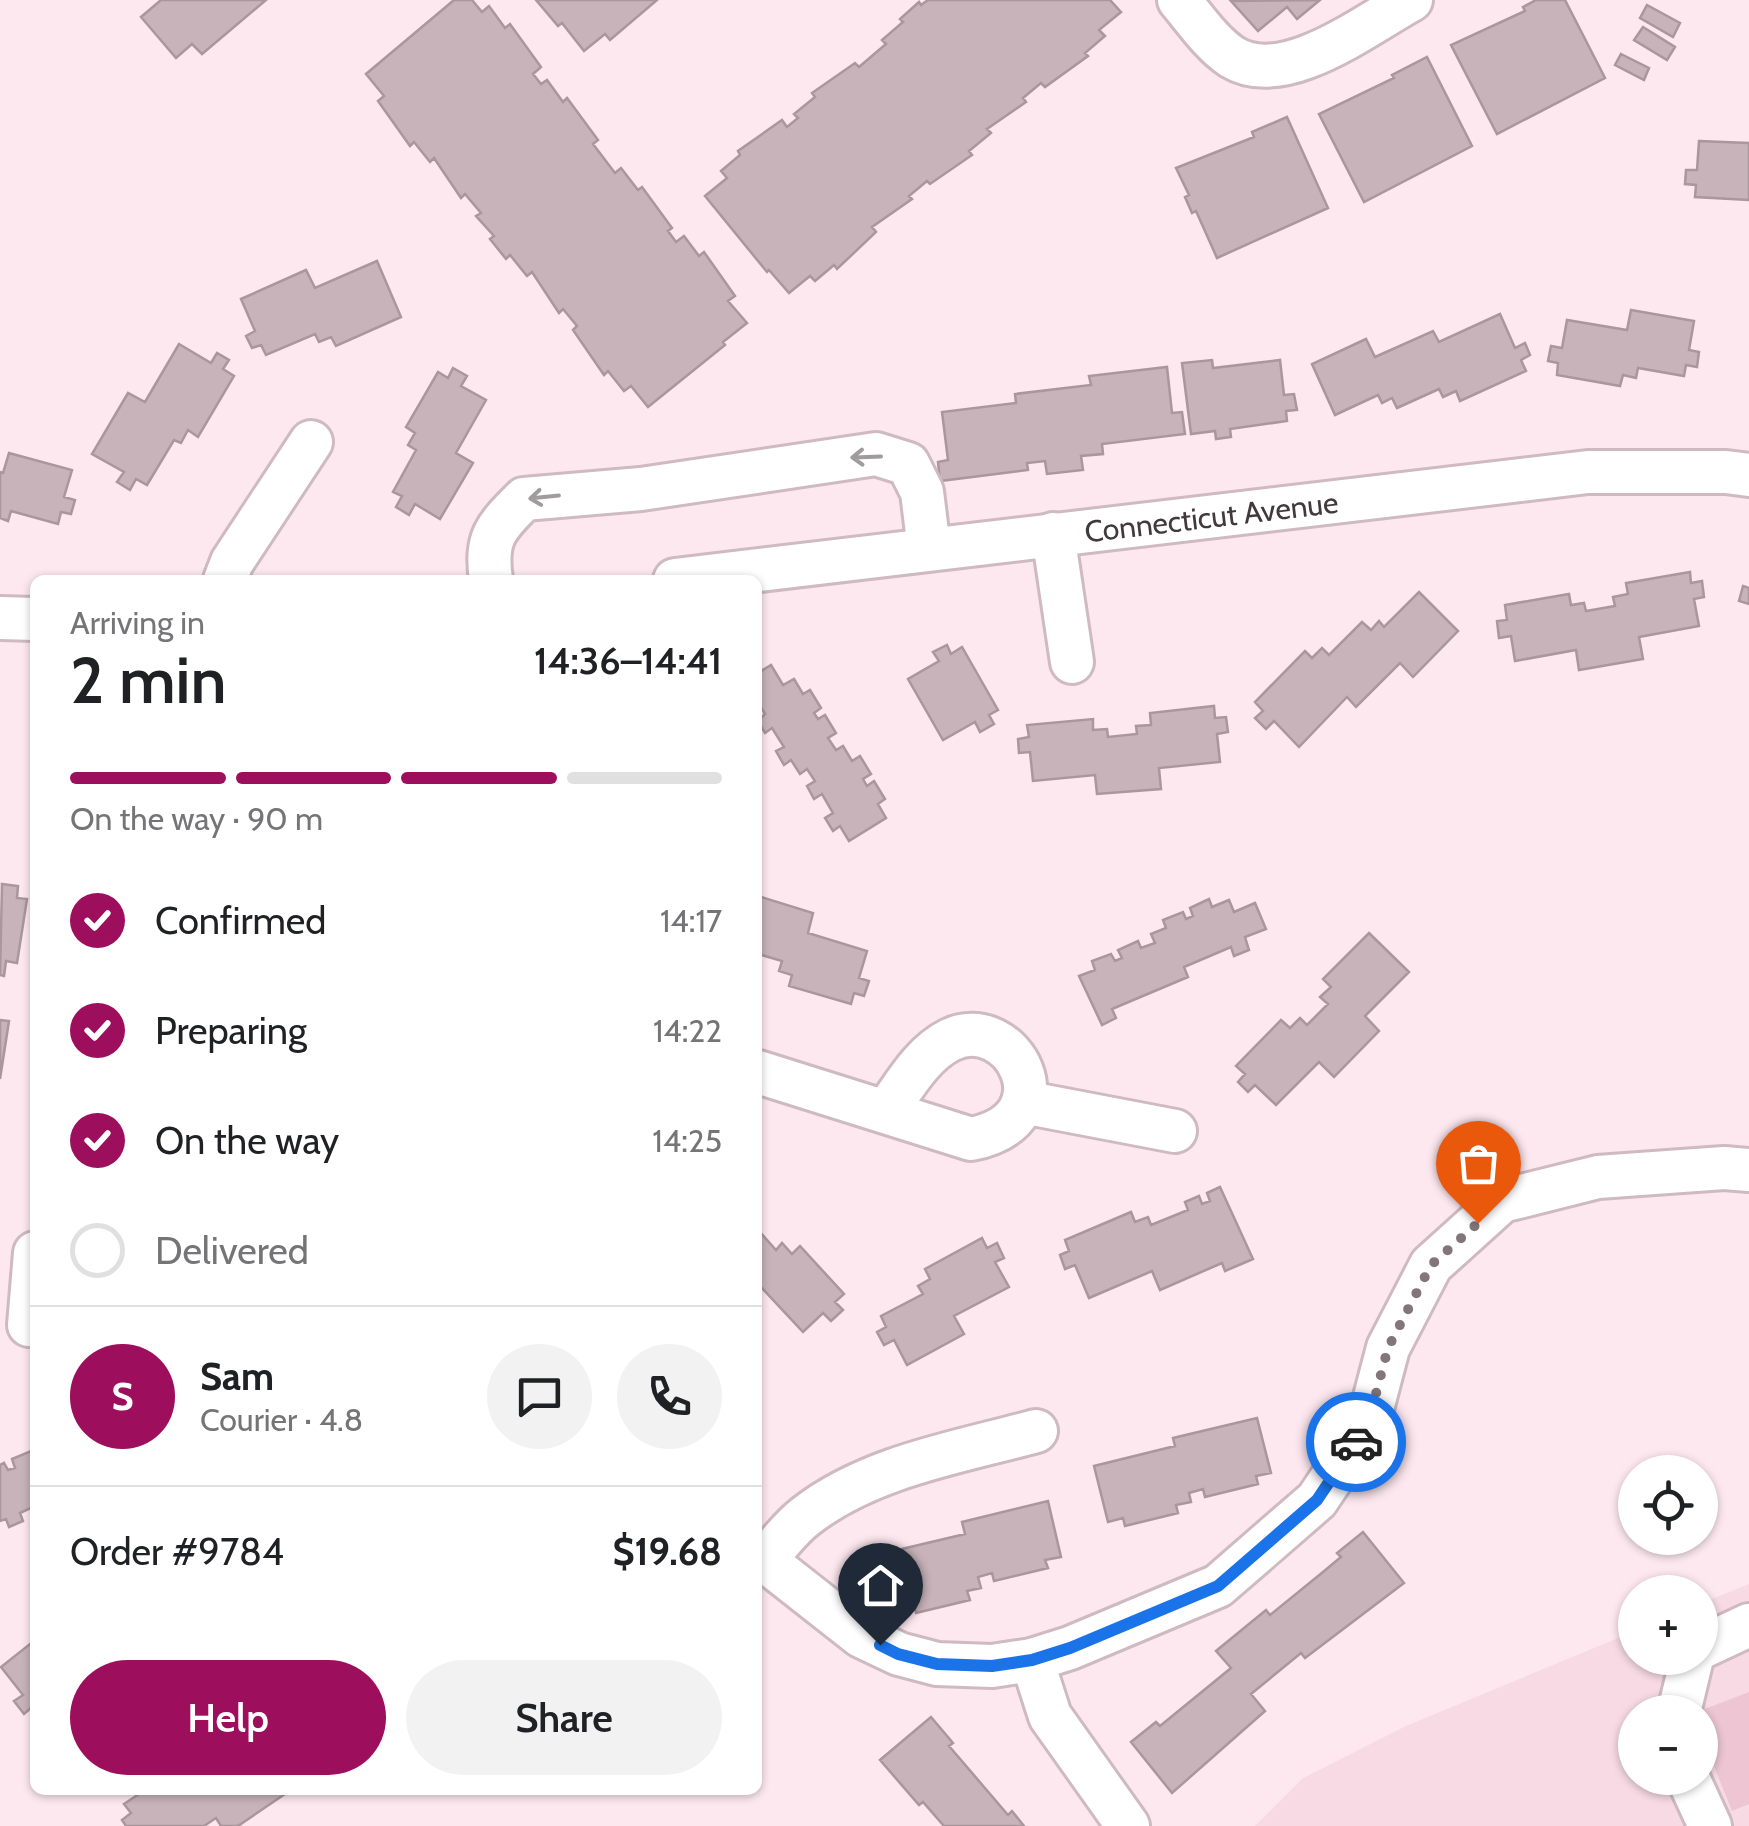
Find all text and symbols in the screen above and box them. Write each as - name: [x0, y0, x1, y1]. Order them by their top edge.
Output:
- one-way arrow: [850, 447, 883, 466]
- street label: Connecticut Avenue: [1082, 483, 1340, 550]
- one-way arrow: [528, 488, 560, 507]
- text: Arriving in: [70, 603, 205, 642]
- text: 14:36–14:41: [534, 637, 722, 684]
- text: 2 min: [70, 640, 227, 719]
- text: On the way · 90 m: [70, 799, 323, 838]
- icon: check: [70, 893, 125, 948]
- text: Confirmed: [155, 897, 326, 944]
- text: 14:17: [660, 901, 722, 940]
- icon: check: [70, 1003, 125, 1058]
- text: Preparing: [155, 1007, 307, 1054]
- text: 14:22: [653, 1011, 722, 1050]
- icon: check: [70, 1113, 125, 1168]
- text: On the way: [155, 1117, 339, 1164]
- text: 14:25: [652, 1121, 722, 1160]
- pin: [1436, 1121, 1521, 1224]
- icon: bag: [1451, 1136, 1506, 1191]
- text: Delivered: [155, 1227, 309, 1274]
- button: chat: [487, 1344, 592, 1449]
- button: phone: [617, 1344, 722, 1449]
- text: Sam: [200, 1353, 274, 1400]
- text: S: [111, 1373, 134, 1420]
- courier: [1306, 1392, 1406, 1492]
- text: Courier · 4.8: [200, 1400, 363, 1439]
- icon: car: [1329, 1415, 1384, 1470]
- map controls: [1618, 1455, 1718, 1795]
- button: locate: [1618, 1455, 1718, 1555]
- text: Order #9784: [70, 1528, 284, 1575]
- text: $19.68: [612, 1528, 722, 1575]
- pin: [838, 1543, 923, 1646]
- icon: home: [853, 1558, 908, 1613]
- button: +: [1618, 1575, 1718, 1675]
- button: Help: [70, 1660, 386, 1775]
- button: Share: [406, 1660, 722, 1775]
- button: −: [1618, 1695, 1718, 1795]

